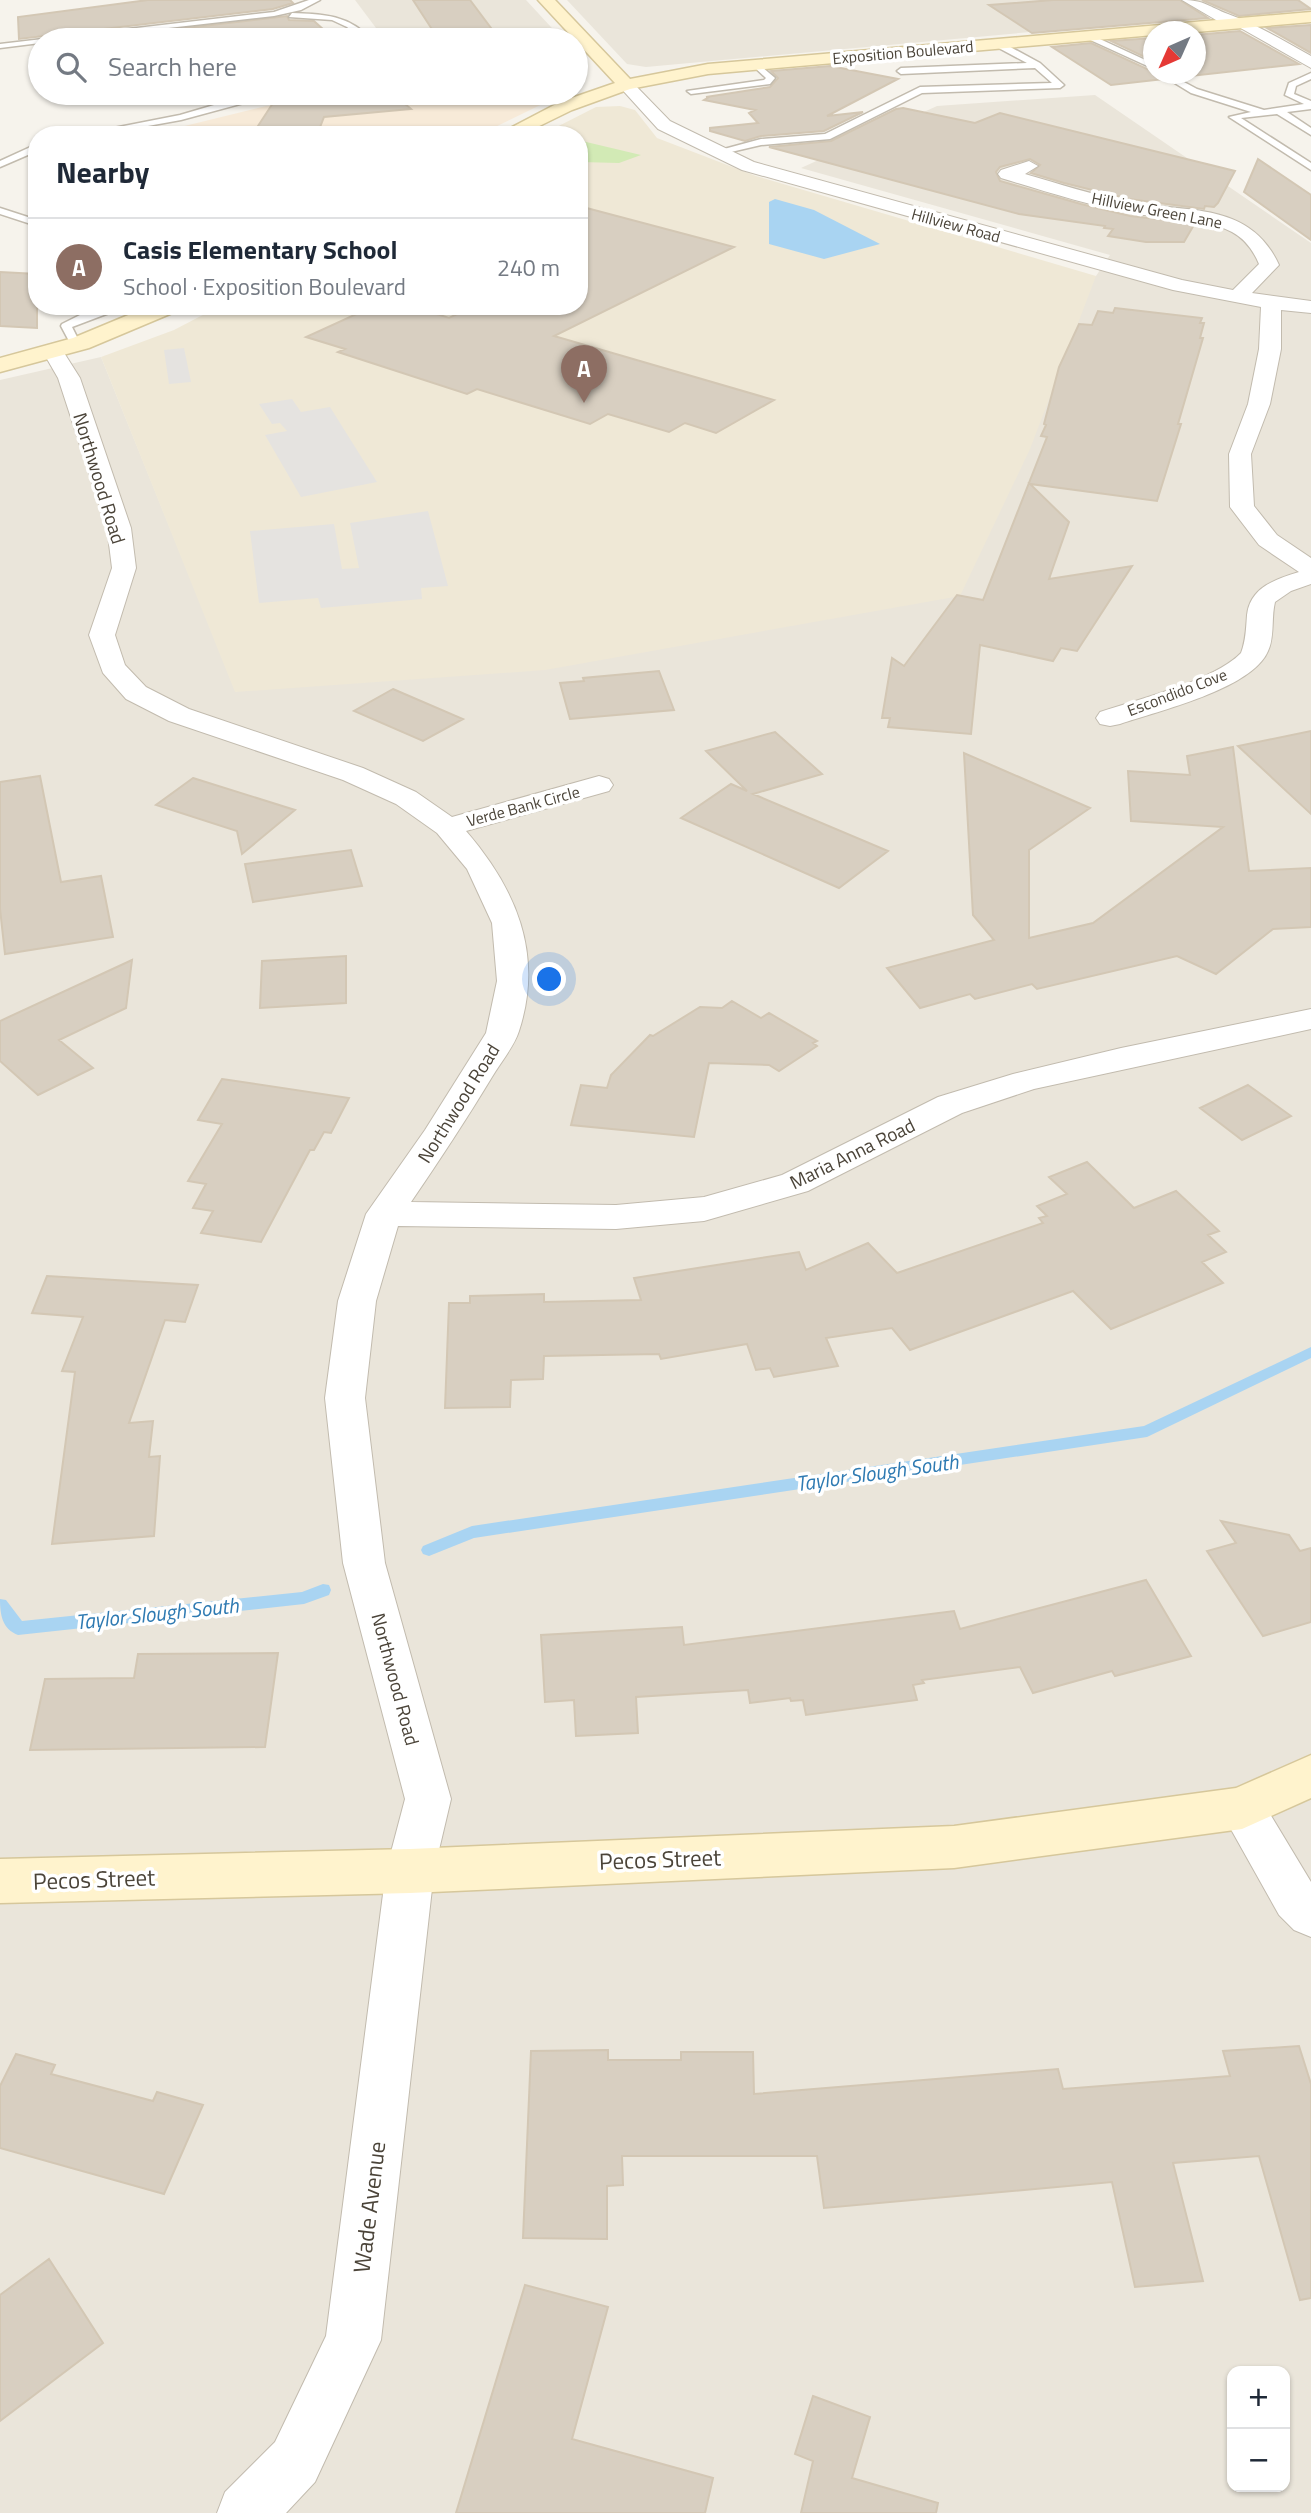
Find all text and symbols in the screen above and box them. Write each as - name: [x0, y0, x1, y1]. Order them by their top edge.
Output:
- north arrow: [1143, 21, 1206, 84]
- search box: [28, 28, 588, 105]
- street label: Exposition Boulevard: [832, 34, 974, 70]
- text: Search here: [108, 47, 237, 86]
- icon: search: [52, 48, 90, 86]
- text: Nearby: [56, 149, 149, 195]
- street label: Hillview Green Lane: [1090, 186, 1224, 234]
- street label: Hillview Road: [909, 202, 1003, 248]
- text: Casis Elementary School: [123, 230, 397, 269]
- text: A: [72, 250, 86, 285]
- text: 240 m: [497, 250, 560, 285]
- text: School · Exposition Boulevard: [123, 269, 406, 304]
- pin: A: [561, 345, 607, 403]
- street label: Northwood Road: [66, 409, 134, 547]
- street label: Escondido Cove: [1124, 662, 1230, 722]
- street label: Verde Bank Circle: [464, 779, 582, 833]
- your location: [532, 962, 566, 996]
- street label: Northwood Road: [410, 1038, 506, 1168]
- street label: Maria Anna Road: [784, 1110, 920, 1196]
- water label: Taylor Slough South: [794, 1445, 961, 1499]
- water label: Taylor Slough South: [74, 1588, 241, 1637]
- street label: Northwood Road: [364, 1610, 428, 1748]
- street label: Pecos Street: [598, 1839, 722, 1879]
- street label: Pecos Street: [32, 1859, 156, 1899]
- street label: Wade Avenue: [344, 2139, 394, 2275]
- map controls: [1227, 2366, 1290, 2492]
- button: +: [1227, 2366, 1290, 2429]
- button: −: [1227, 2429, 1290, 2492]

